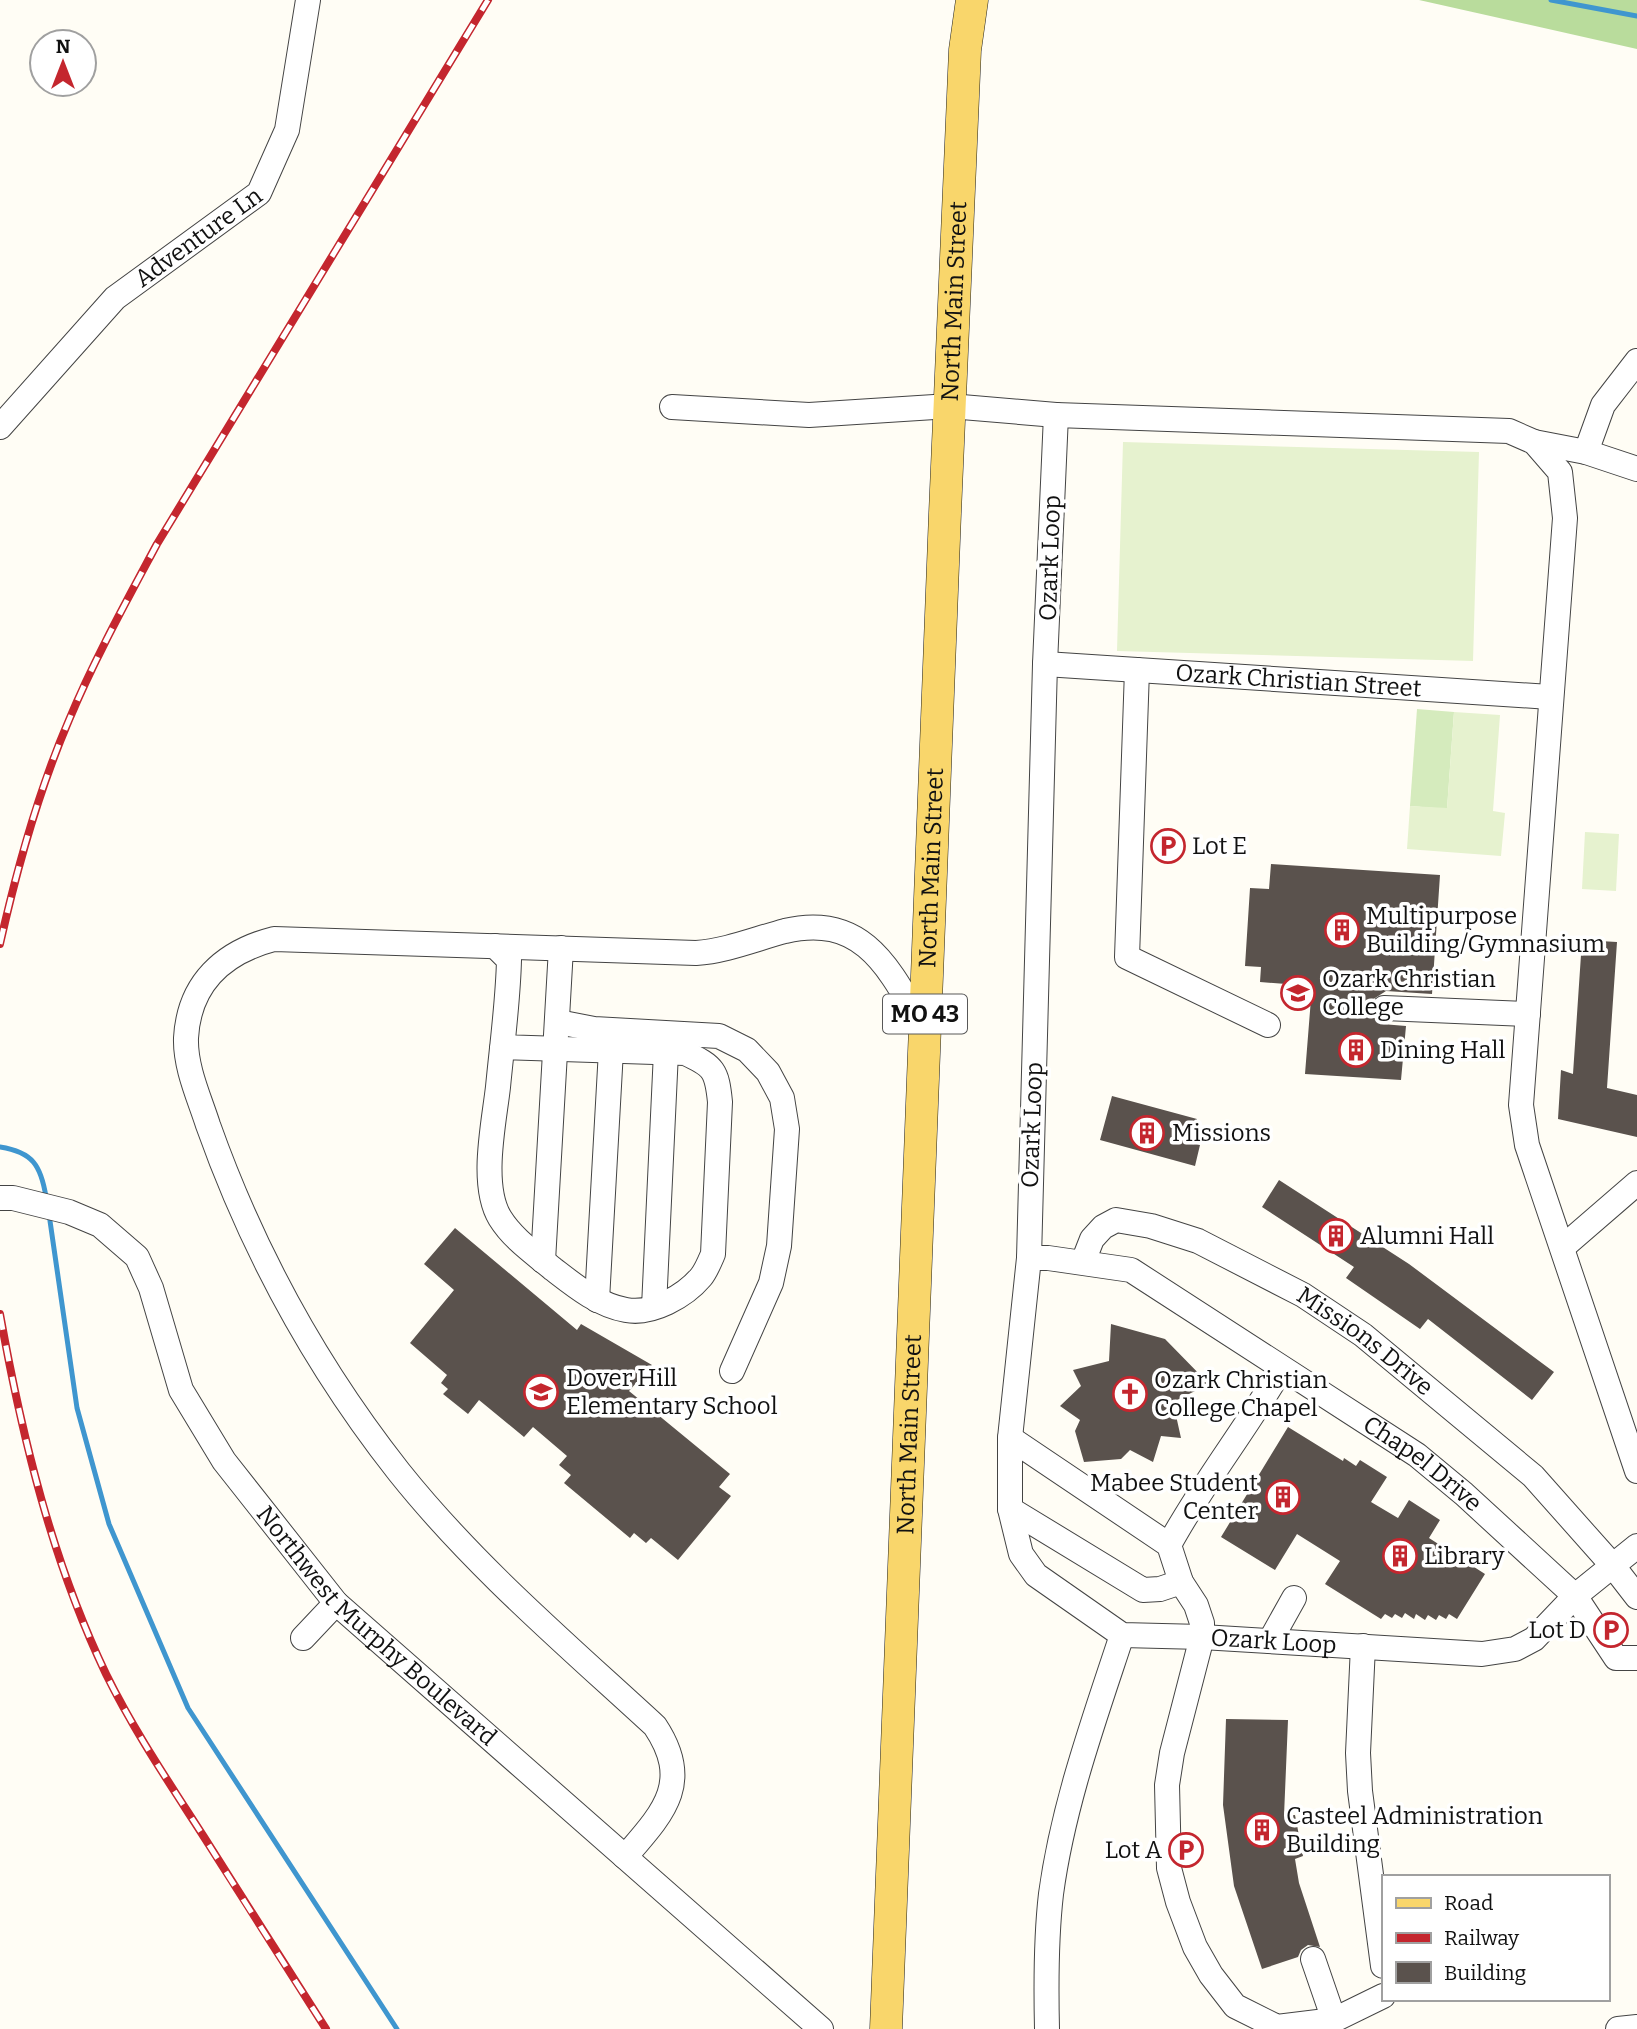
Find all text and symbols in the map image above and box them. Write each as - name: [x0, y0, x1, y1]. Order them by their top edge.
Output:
- north arrow: [28, 28, 98, 98]
- text: N: [56, 35, 71, 58]
- street label: Adventure Ln: [129, 182, 267, 293]
- street label: North Main Street: [936, 200, 972, 402]
- street label: Ozark Loop: [1034, 495, 1066, 621]
- street label: Ozark Christian Street: [1175, 659, 1423, 703]
- street label: North Main Street: [913, 767, 949, 969]
- parking icon: Lot E: [1149, 827, 1187, 865]
- place label: Lot E: [1192, 832, 1247, 860]
- place label: Multipurpose Building/Gymnasium: [1366, 902, 1605, 958]
- building icon: Multipurpose Building/Gymnasium: [1323, 911, 1361, 949]
- place label: Ozark Christian College: [1322, 965, 1496, 1021]
- school or university icon: Ozark Christian College: [1279, 974, 1317, 1012]
- road number: MO 43: [883, 995, 967, 1034]
- building icon: Dining Hall: [1337, 1031, 1375, 1069]
- place label: Dining Hall: [1380, 1036, 1505, 1064]
- street label: Ozark Loop: [1016, 1062, 1048, 1188]
- building icon: Missions: [1128, 1114, 1166, 1152]
- place label: Missions: [1172, 1119, 1271, 1147]
- building icon: Alumni Hall: [1317, 1217, 1355, 1255]
- place label: Alumni Hall: [1360, 1222, 1494, 1250]
- street label: Missions Drive: [1292, 1281, 1439, 1401]
- street label: North Main Street: [891, 1333, 927, 1535]
- place label: Dover Hill Elementary School: [566, 1364, 778, 1420]
- place label: Ozark Christian College Chapel: [1154, 1366, 1328, 1422]
- school or university icon: Dover Hill Elementary School: [522, 1373, 560, 1411]
- church icon: Ozark Christian College Chapel: [1111, 1375, 1149, 1413]
- street label: Chapel Drive: [1358, 1410, 1488, 1517]
- place label: Mabee Student Center: [1090, 1469, 1258, 1525]
- building icon: Mabee Student Center: [1264, 1478, 1302, 1516]
- street label: Northwest Murphy Boulevard: [251, 1500, 502, 1751]
- building icon: Library: [1381, 1537, 1419, 1575]
- place label: Library: [1424, 1542, 1505, 1570]
- parking icon: Lot D: [1592, 1611, 1630, 1649]
- place label: Lot D: [1529, 1616, 1586, 1644]
- street label: Ozark Loop: [1210, 1624, 1337, 1659]
- place label: Casteel Administration Building: [1286, 1802, 1543, 1858]
- building icon: Casteel Administration Building: [1243, 1811, 1281, 1849]
- parking icon: Lot A: [1167, 1831, 1205, 1869]
- place label: Lot A: [1105, 1836, 1162, 1864]
- legend: [1382, 1875, 1609, 2001]
- text: Road: [1444, 1890, 1493, 1916]
- text: Railway: [1444, 1925, 1520, 1951]
- text: Building: [1444, 1960, 1527, 1986]

